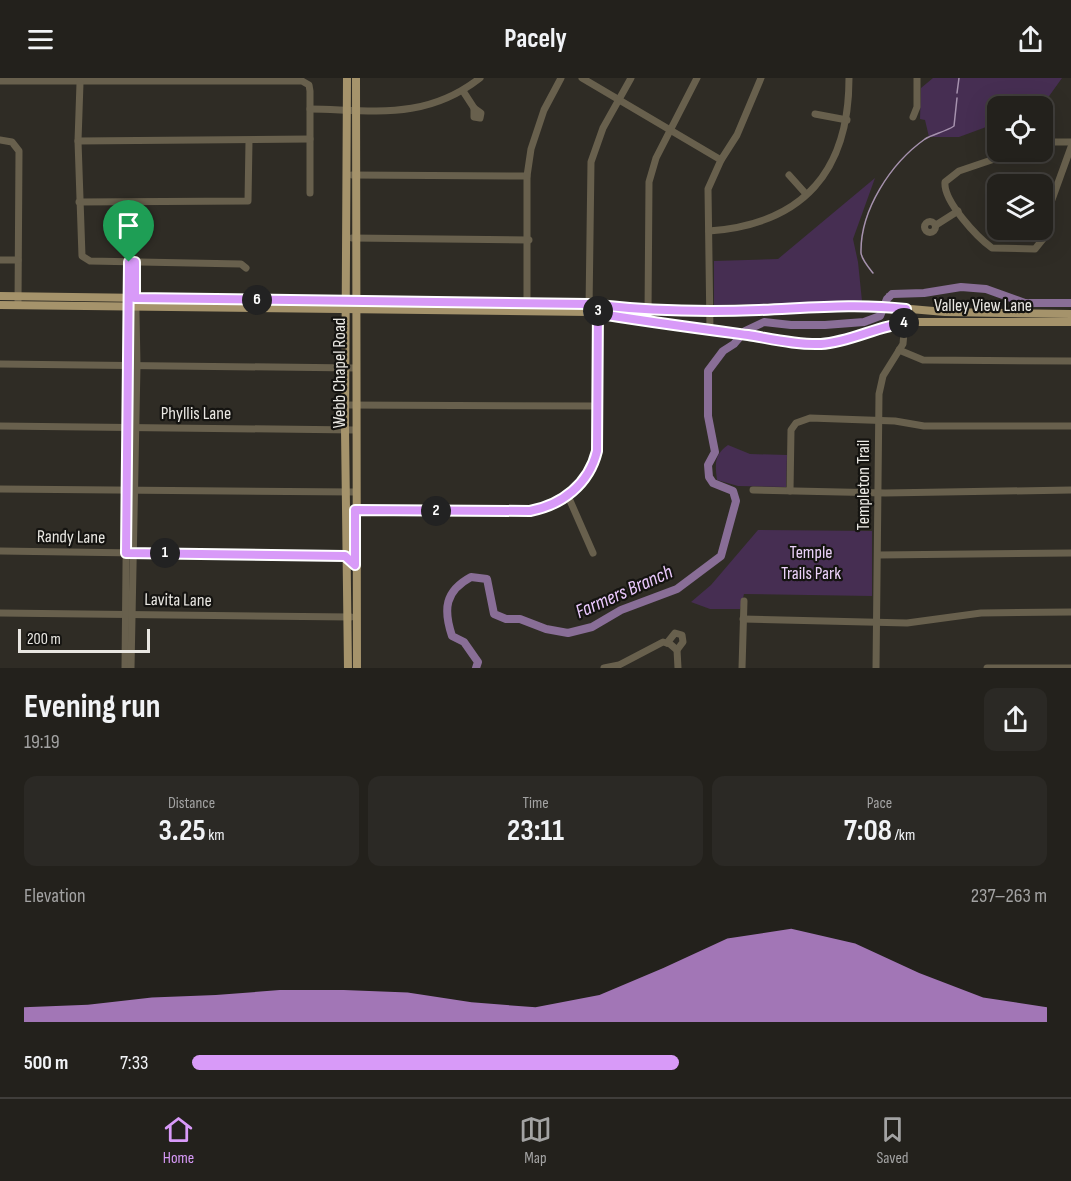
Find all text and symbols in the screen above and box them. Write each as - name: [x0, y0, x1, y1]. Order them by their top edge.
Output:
- icon: menu: [24, 23, 57, 56]
- text: Pacely: [504, 23, 567, 55]
- icon: share: [1014, 23, 1047, 56]
- map controls: [987, 96, 1053, 240]
- button: locate: [987, 96, 1053, 162]
- button: layers: [987, 174, 1053, 240]
- pin: [103, 200, 154, 262]
- icon: arrive: [112, 209, 145, 242]
- pin: 6: [242, 285, 272, 315]
- text: 6: [253, 290, 261, 309]
- street label: Valley View Lane: [934, 295, 1032, 316]
- pin: 3: [583, 296, 613, 326]
- text: 3: [594, 301, 602, 320]
- pin: 4: [889, 308, 919, 338]
- text: 4: [900, 313, 908, 332]
- street label: Webb Chapel Road: [329, 318, 350, 428]
- street label: Phyllis Lane: [161, 403, 231, 424]
- street label: Templeton Trail: [853, 440, 874, 530]
- pin: 2: [421, 496, 451, 526]
- text: 2: [432, 501, 440, 520]
- street label: Randy Lane: [37, 526, 105, 548]
- pin: 1: [150, 538, 180, 568]
- park label: Temple Trails Park: [781, 542, 841, 584]
- text: 1: [162, 543, 168, 562]
- water label: Farmers Branch: [572, 560, 676, 624]
- street label: Lavita Lane: [144, 589, 212, 611]
- scale bar: [18, 626, 150, 654]
- text: 200 m: [27, 630, 61, 649]
- text: Evening run: [24, 687, 160, 727]
- button: share: [984, 688, 1047, 751]
- text: 19:19: [24, 730, 60, 754]
- text: Distance: [168, 794, 215, 813]
- text: Time: [522, 794, 549, 813]
- text: Pace: [867, 794, 892, 813]
- text: 3.25: [158, 813, 206, 849]
- text: 23:11: [507, 813, 564, 849]
- text: 7:08: [844, 813, 892, 849]
- text: km: [206, 826, 225, 845]
- text: /km: [892, 826, 915, 845]
- text: Elevation: [24, 884, 86, 908]
- text: 237–263 m: [971, 884, 1047, 908]
- text: 500 m: [24, 1051, 68, 1075]
- text: 7:33: [120, 1051, 148, 1075]
- tab: Home: [162, 1113, 195, 1168]
- tab: Map: [519, 1113, 552, 1168]
- tab: Saved: [876, 1113, 909, 1168]

